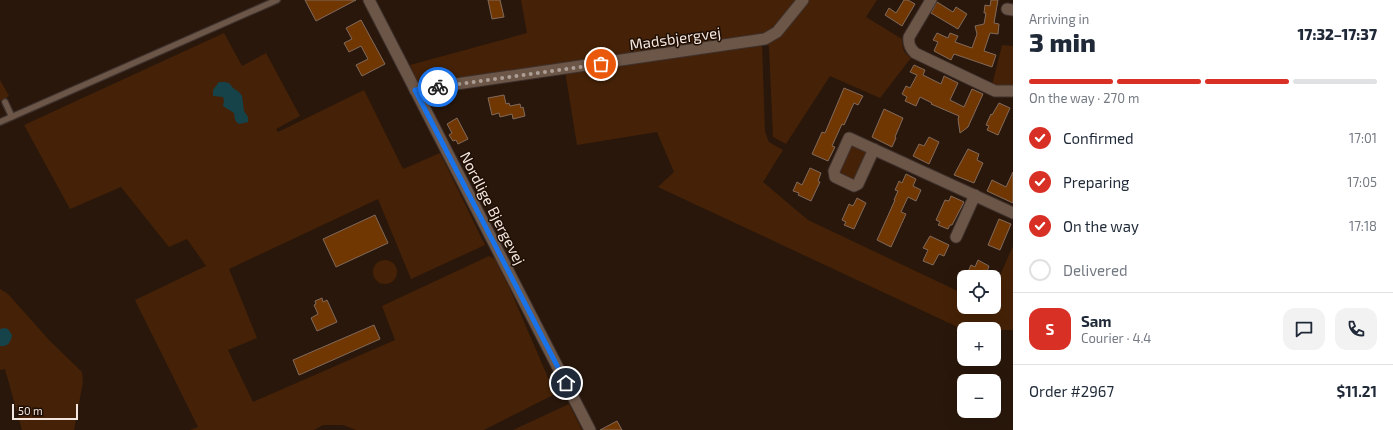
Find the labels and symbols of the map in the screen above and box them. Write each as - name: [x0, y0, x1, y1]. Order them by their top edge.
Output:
- street label: Madsbjergvej: [628, 23, 722, 54]
- pin: [584, 47, 618, 81]
- courier: [418, 67, 458, 107]
- street label: Nordlige Bjergevej: [456, 148, 529, 268]
- pin: [549, 366, 583, 400]
- scale bar: [12, 402, 78, 421]

